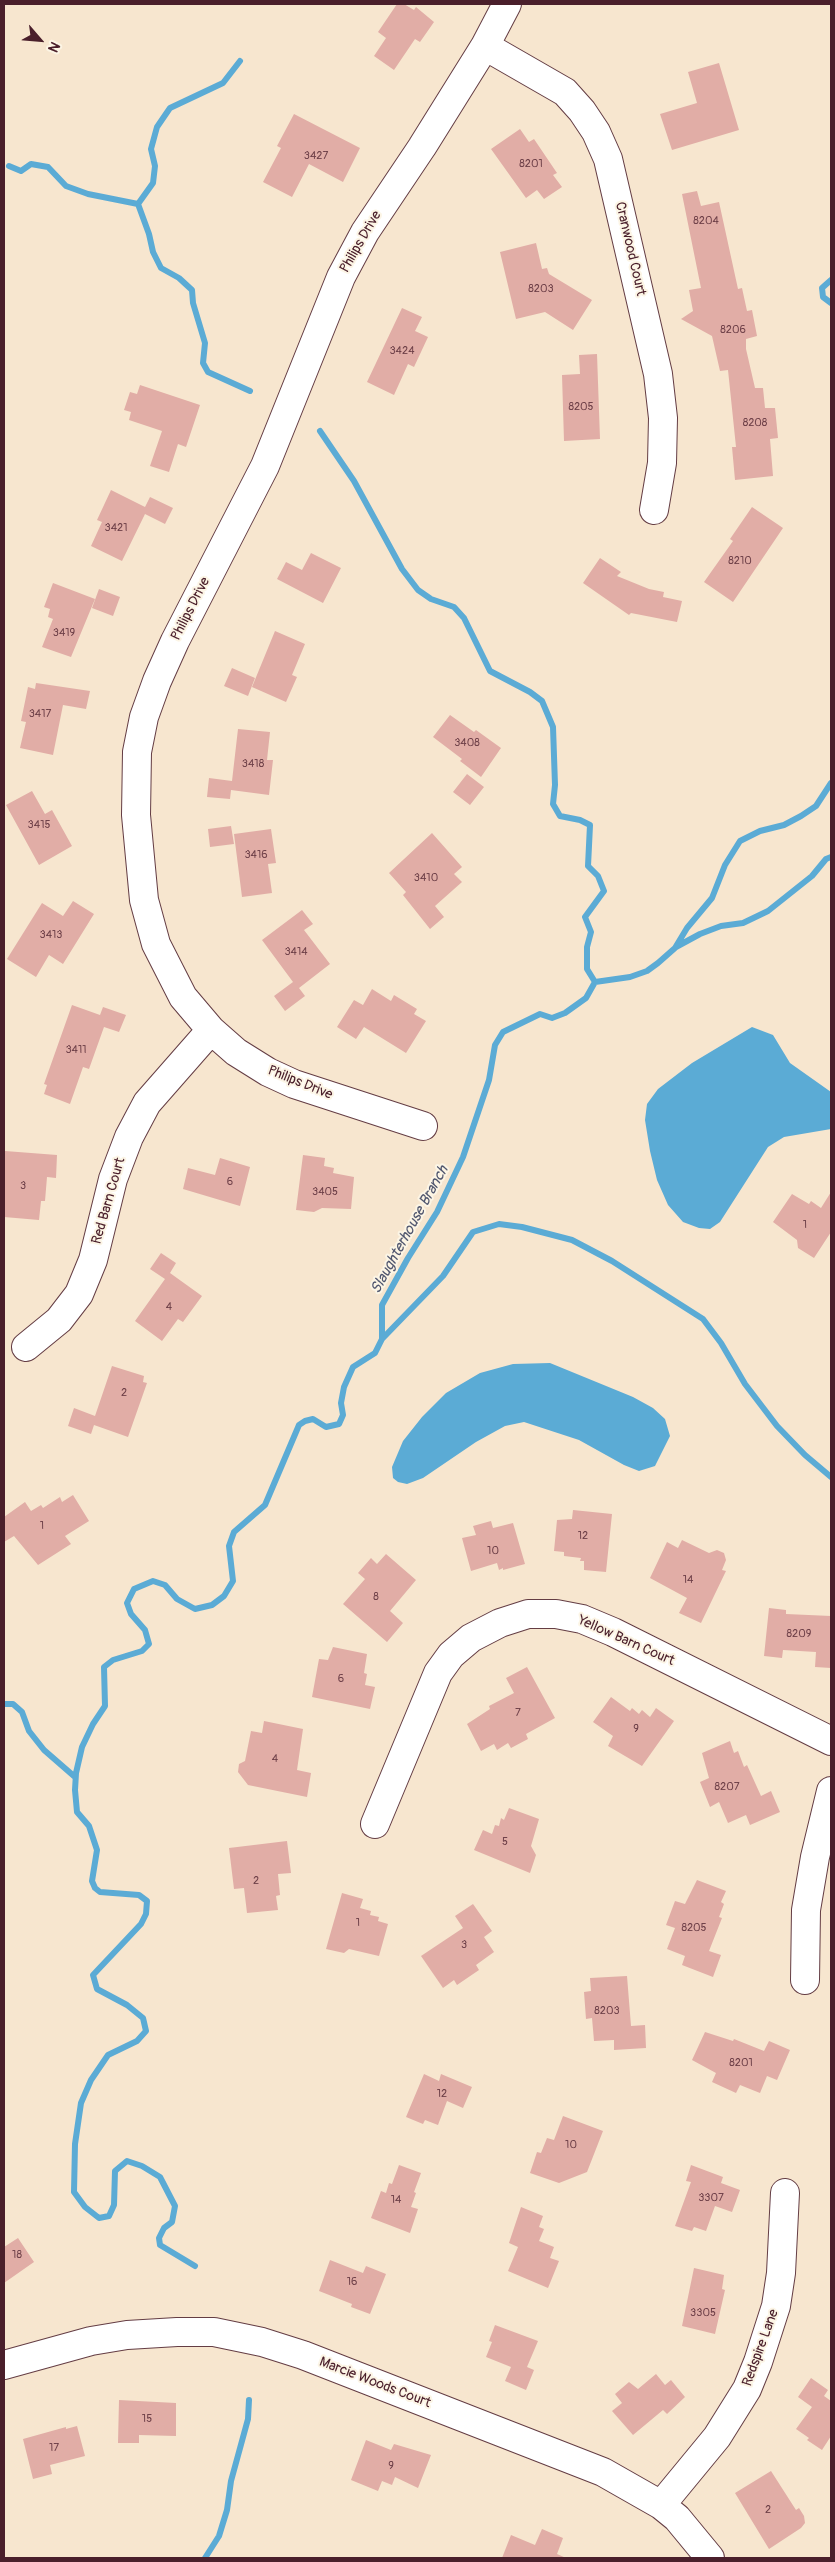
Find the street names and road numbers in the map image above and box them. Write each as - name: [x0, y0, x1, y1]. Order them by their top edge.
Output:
- street label: Cranwood Court: [611, 200, 649, 298]
- street label: Philips Drive: [337, 208, 385, 276]
- street label: Philips Drive: [168, 575, 214, 643]
- street label: Philips Drive: [265, 1062, 335, 1104]
- street label: Red Barn Court: [89, 1156, 129, 1246]
- street label: Yellow Barn Court: [575, 1612, 677, 1670]
- street label: Redspire Lane: [739, 2307, 783, 2389]
- street label: Marcie Woods Court: [317, 2354, 433, 2412]

